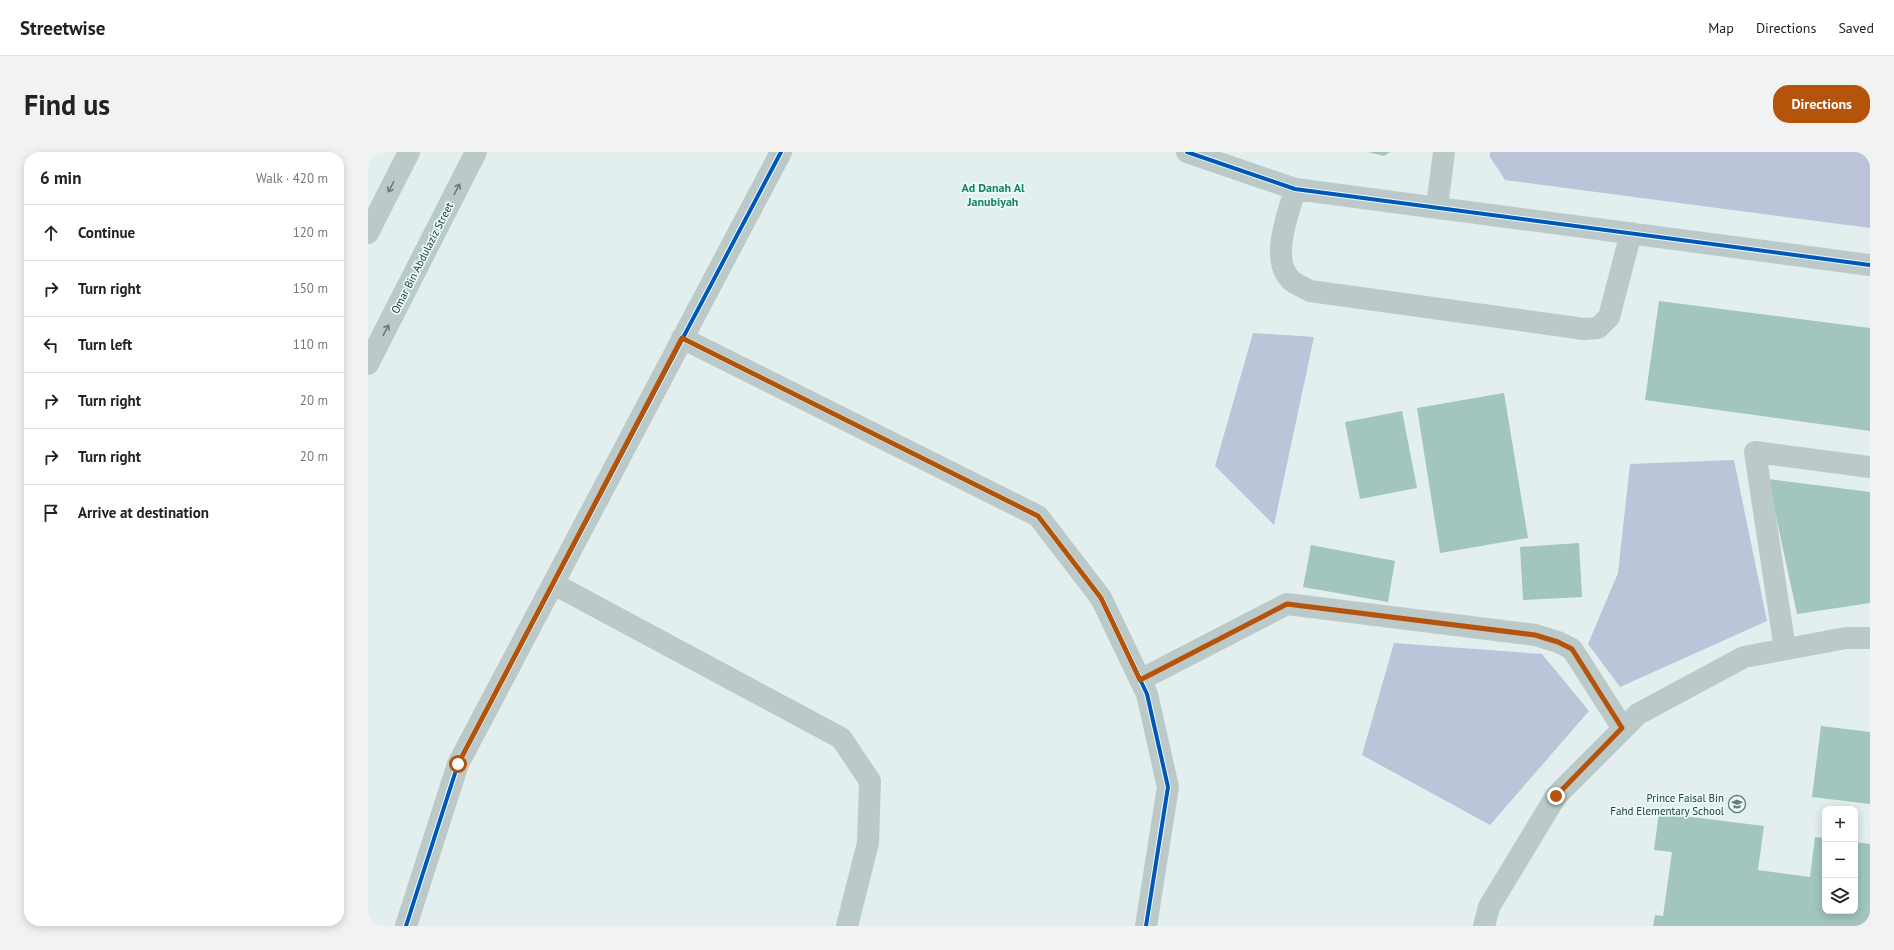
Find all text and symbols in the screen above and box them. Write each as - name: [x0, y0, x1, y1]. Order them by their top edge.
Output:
- text: Streetwise: [20, 16, 105, 40]
- text: Map: [1708, 19, 1734, 37]
- text: Directions: [1756, 19, 1816, 37]
- text: Saved: [1838, 19, 1874, 37]
- button: Directions: [1773, 85, 1870, 123]
- text: Find us: [24, 86, 110, 123]
- text: 6 min: [40, 167, 81, 189]
- text: Walk · 420 m: [256, 170, 328, 187]
- district label: Ad Danah Al Janubiyah: [962, 180, 1025, 209]
- one-way arrow: [387, 181, 395, 193]
- one-way arrow: [454, 183, 461, 195]
- street label: Omar Bin Abdulaziz Street: [388, 200, 456, 316]
- icon: ahead: [40, 222, 62, 244]
- text: Continue: [78, 223, 135, 242]
- text: 120 m: [293, 224, 328, 241]
- icon: right: [40, 278, 62, 300]
- text: Turn right: [78, 279, 141, 298]
- text: 150 m: [293, 280, 328, 297]
- one-way arrow: [382, 324, 390, 336]
- icon: left: [40, 334, 62, 356]
- text: Turn left: [78, 335, 132, 354]
- text: 110 m: [293, 336, 328, 353]
- icon: right: [40, 390, 62, 412]
- text: Turn right: [78, 391, 141, 410]
- text: 20 m: [300, 392, 328, 409]
- icon: right: [40, 446, 62, 468]
- text: Turn right: [78, 447, 141, 466]
- text: 20 m: [300, 448, 328, 465]
- icon: arrive: [40, 502, 62, 524]
- text: Arrive at destination: [78, 503, 209, 522]
- route start: [449, 755, 467, 773]
- route end: [1547, 787, 1565, 805]
- place label: Prince Faisal Bin Fahd Elementary School: [1610, 791, 1725, 818]
- school or university icon: Prince Faisal Bin Fahd Elementary School: [1727, 794, 1747, 814]
- map controls: [1822, 806, 1858, 914]
- button: +: [1822, 806, 1858, 842]
- button: −: [1822, 842, 1858, 878]
- button: layers: [1822, 878, 1858, 914]

